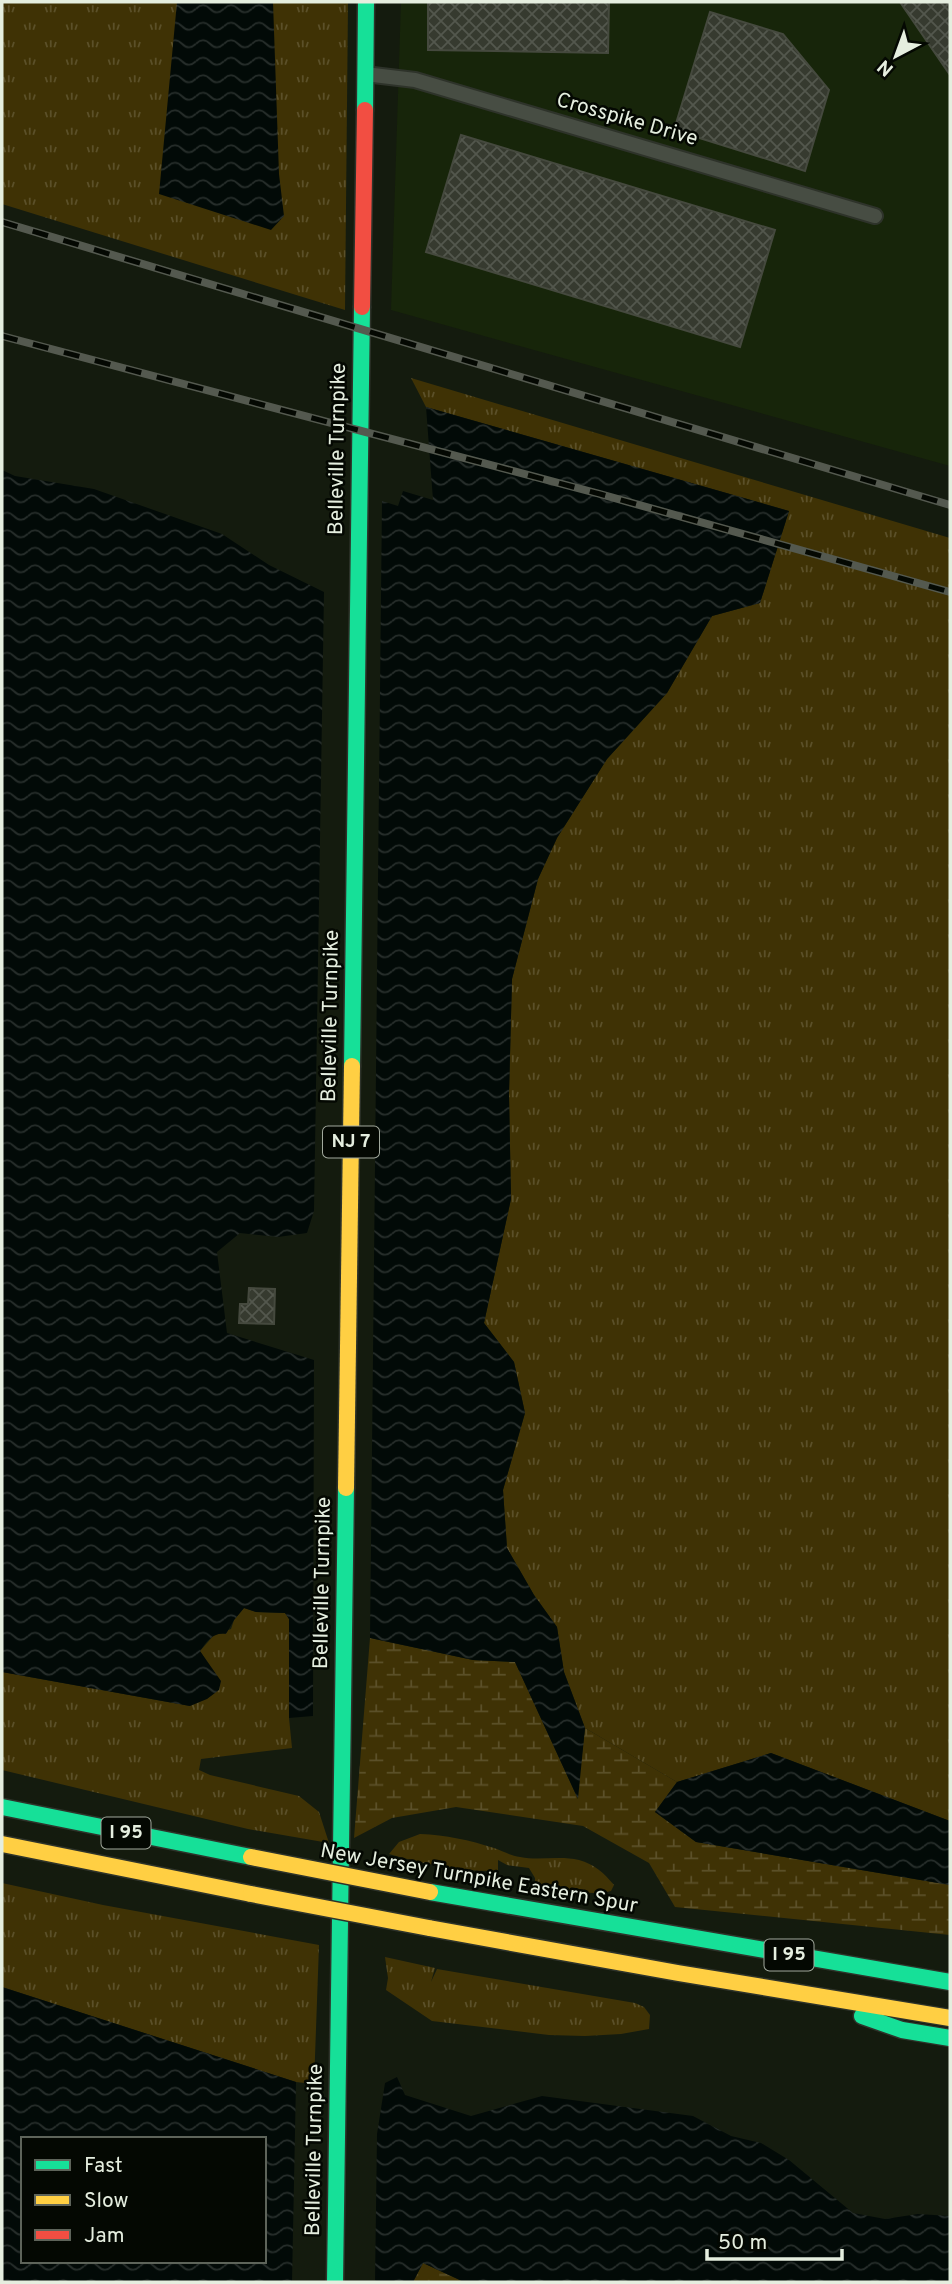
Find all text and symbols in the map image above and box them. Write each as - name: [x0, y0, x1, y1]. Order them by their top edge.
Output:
- north arrow: [861, 21, 931, 91]
- text: N: [873, 54, 899, 81]
- street label: Crosspike Drive: [553, 87, 701, 153]
- street label: Belleville Turnpike: [323, 363, 353, 535]
- street label: Belleville Turnpike: [316, 930, 346, 1102]
- road number: NJ 7: [323, 1126, 379, 1158]
- street label: Belleville Turnpike: [308, 1497, 338, 1669]
- road number: I 95: [102, 1817, 150, 1848]
- street label: New Jersey Turnpike Eastern Spur: [318, 1838, 640, 1920]
- road number: I 95: [764, 1940, 814, 1970]
- street label: Belleville Turnpike: [300, 2064, 330, 2236]
- legend: [21, 2137, 266, 2263]
- text: Fast: [84, 2153, 123, 2180]
- text: Slow: [84, 2188, 129, 2215]
- scale bar: [707, 2218, 842, 2262]
- text: Jam: [84, 2223, 125, 2250]
- text: 50 m: [718, 2230, 767, 2257]

